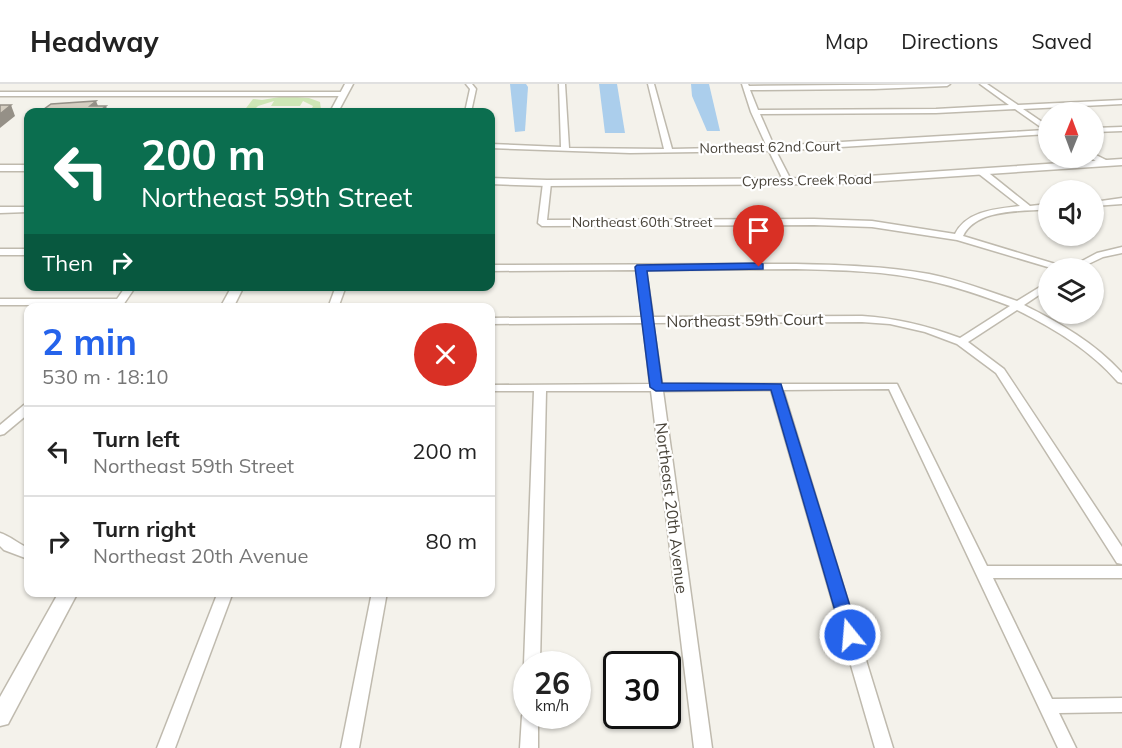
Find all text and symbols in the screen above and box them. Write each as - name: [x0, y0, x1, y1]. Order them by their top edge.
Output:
- text: Headway: [30, 24, 159, 59]
- text: Map: [825, 28, 868, 54]
- text: Directions: [901, 28, 998, 54]
- text: Saved: [1031, 28, 1092, 54]
- north arrow: [1038, 102, 1104, 168]
- map controls: [1038, 102, 1104, 324]
- text: 200 m: [141, 128, 266, 181]
- icon: left: [42, 132, 120, 210]
- street label: Northeast 62nd Court: [699, 137, 841, 157]
- street label: Cypress Creek Road: [742, 170, 872, 190]
- text: Northeast 59th Street: [141, 180, 412, 214]
- button: sound: [1038, 180, 1104, 246]
- pin: [733, 205, 784, 267]
- street label: Northeast 60th Street: [572, 213, 712, 231]
- icon: arrive: [742, 214, 775, 247]
- icon: right: [105, 246, 138, 279]
- text: Then: [42, 249, 93, 277]
- button: layers: [1038, 258, 1104, 324]
- street label: Northeast 59th Court: [666, 309, 824, 331]
- text: 2 min: [42, 319, 137, 364]
- button: close: [414, 323, 477, 386]
- text: 530 m · 18:10: [42, 364, 168, 389]
- street label: Northeast 20th Avenue: [652, 421, 692, 595]
- text: Turn left: [93, 425, 180, 453]
- icon: left: [42, 435, 75, 468]
- text: 200 m: [412, 437, 477, 465]
- text: Northeast 59th Street: [93, 453, 294, 478]
- text: Turn right: [93, 515, 196, 543]
- icon: right: [42, 525, 75, 558]
- text: 80 m: [426, 527, 477, 555]
- text: Northeast 20th Avenue: [93, 543, 308, 568]
- position arrow: [818, 603, 882, 667]
- speed limit sign: 30: [603, 651, 681, 729]
- text: 26: [534, 664, 570, 702]
- text: km/h: [535, 696, 569, 715]

